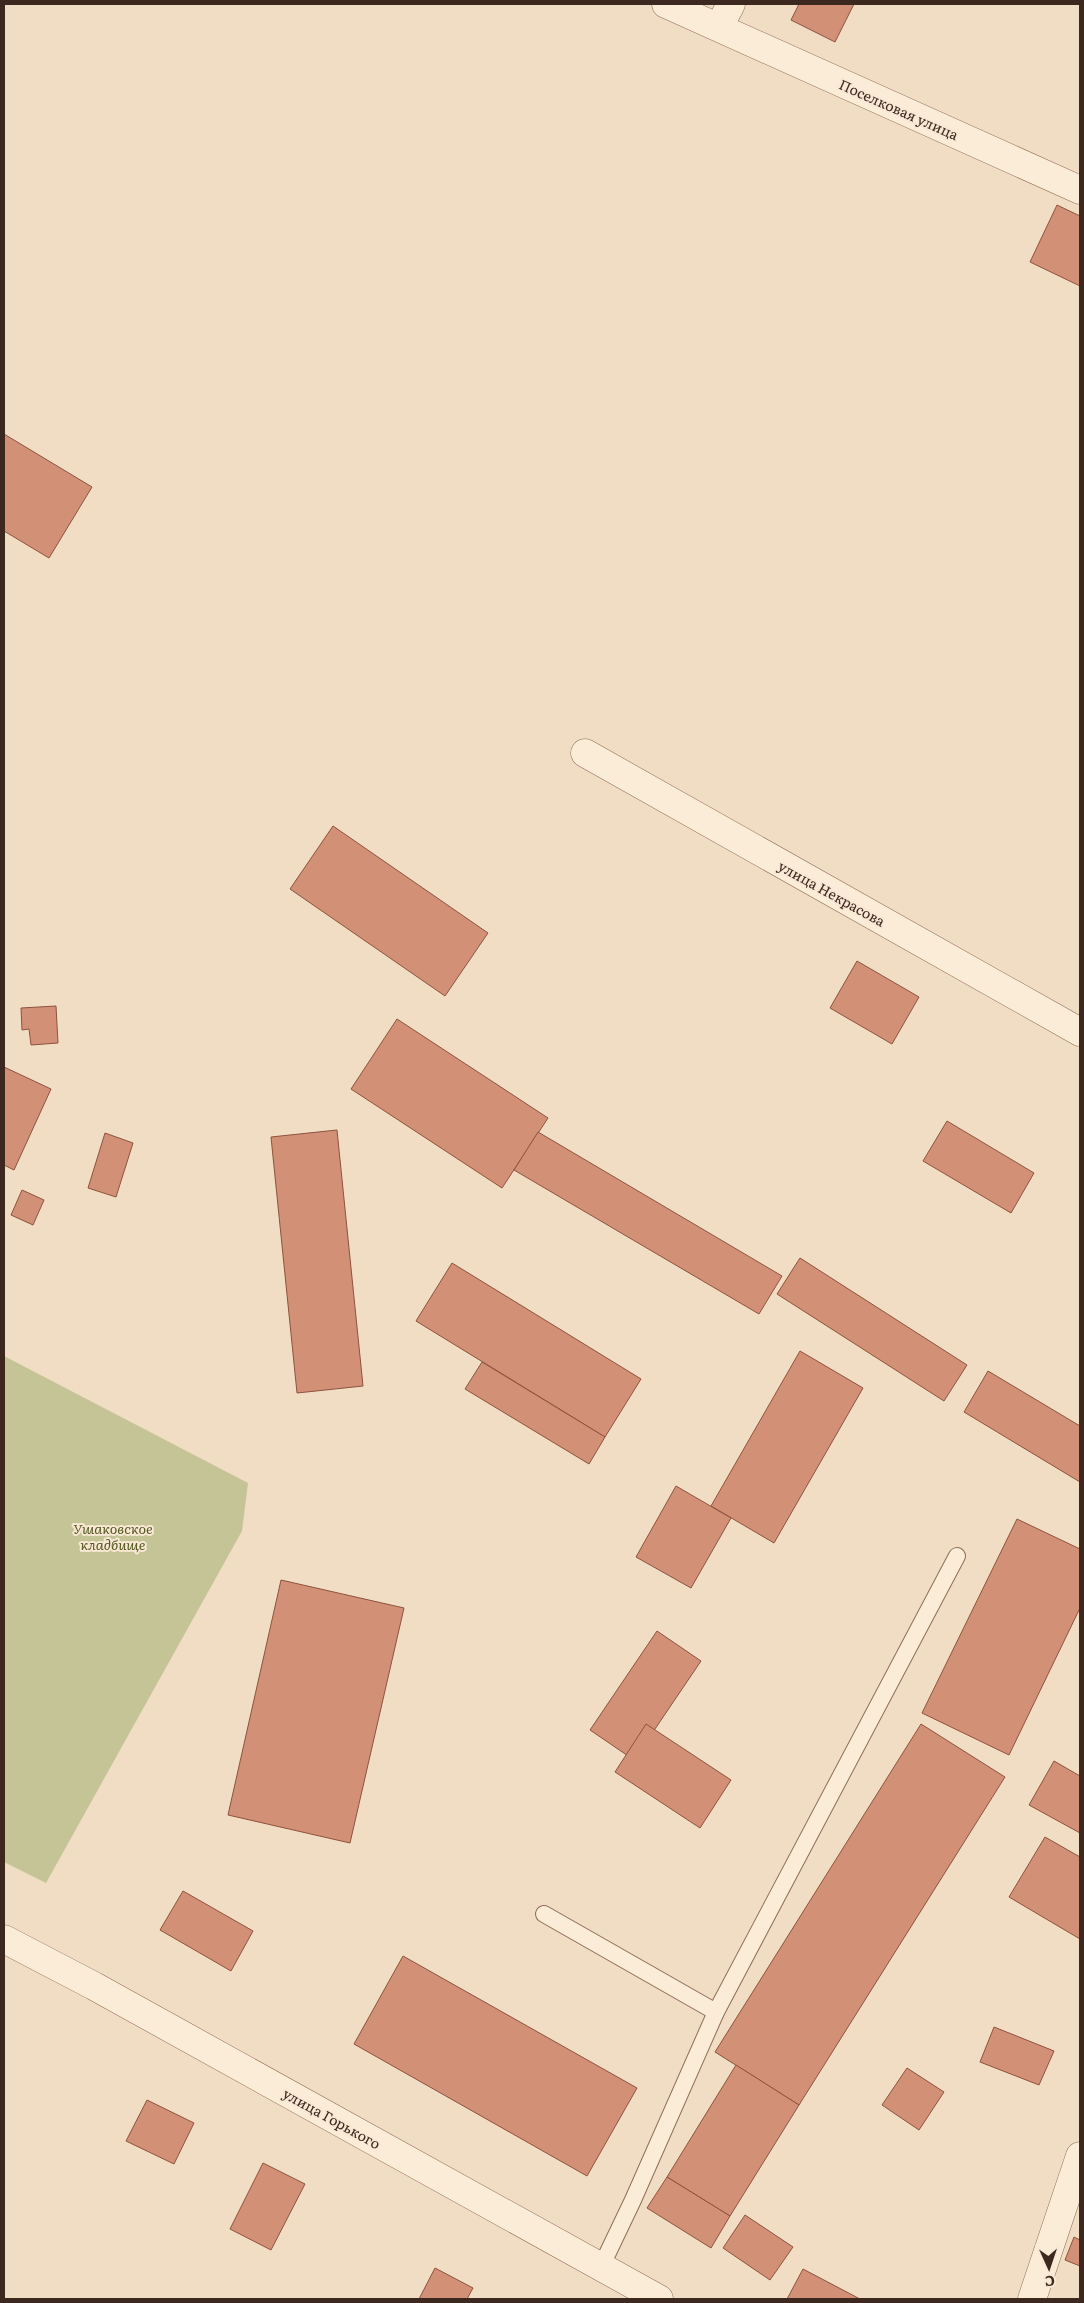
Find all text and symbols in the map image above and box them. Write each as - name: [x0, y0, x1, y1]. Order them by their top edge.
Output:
- street label: Поселковая улица: [836, 74, 962, 144]
- street label: улица Некрасова: [775, 855, 890, 931]
- park label: Ушаковское кладбище: [73, 1518, 153, 1554]
- street label: улица Горького: [279, 2083, 385, 2153]
- north arrow: [1024, 2243, 1074, 2293]
- text: С: [1044, 2272, 1055, 2292]

